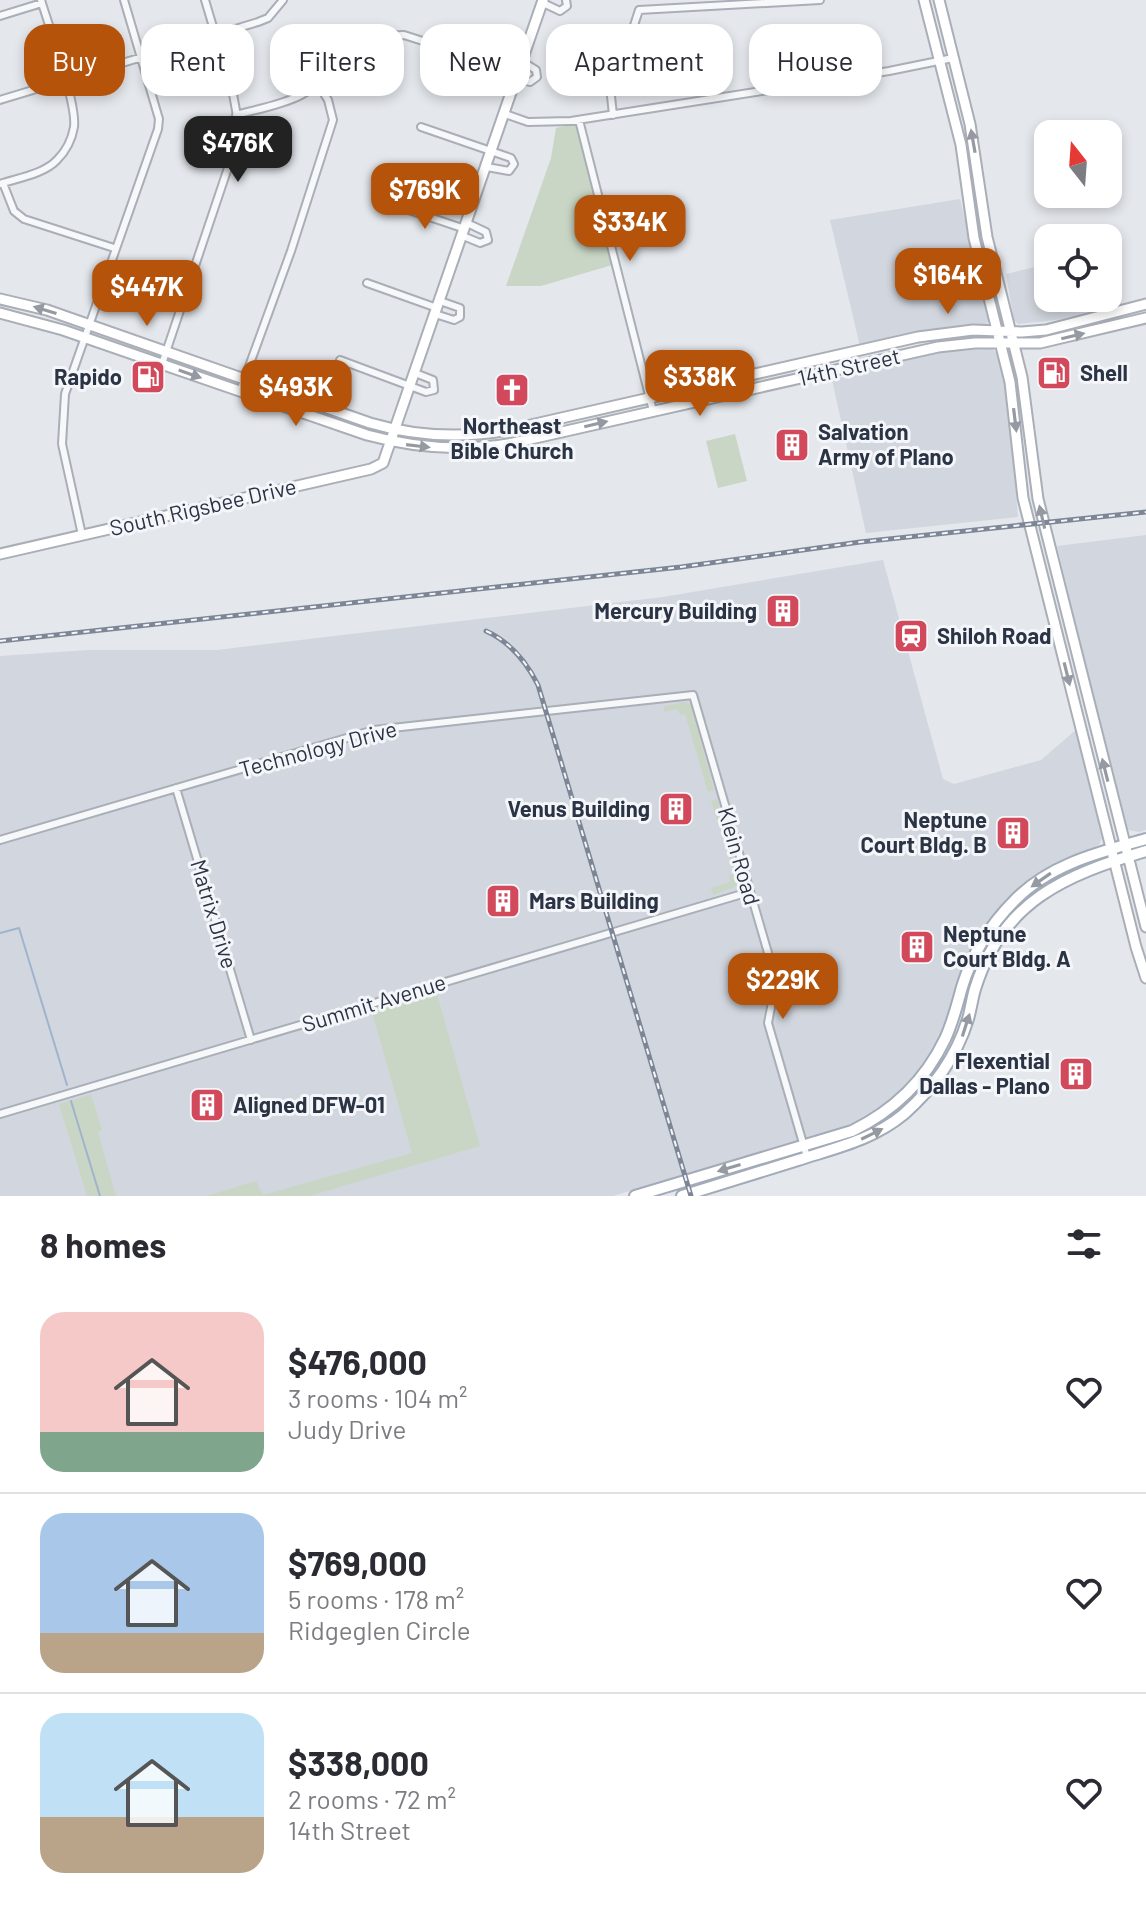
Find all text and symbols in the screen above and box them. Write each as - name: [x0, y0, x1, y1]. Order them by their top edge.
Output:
- chip: Buy: [24, 24, 125, 96]
- chip: Rent: [141, 24, 254, 96]
- chip: Filters: [270, 24, 404, 96]
- chip: New: [420, 24, 530, 96]
- chip: Apartment: [546, 24, 733, 96]
- chip: House: [749, 24, 882, 96]
- pin: $476K: [182, 116, 294, 184]
- north arrow: [1034, 120, 1122, 208]
- map controls: [1034, 120, 1122, 312]
- text: $476K: [202, 126, 274, 157]
- one-way arrow: [967, 128, 979, 153]
- pin: $769K: [369, 163, 481, 231]
- text: $769K: [389, 173, 461, 204]
- pin: $334K: [574, 195, 686, 263]
- text: $334K: [593, 205, 667, 236]
- button: locate: [1034, 224, 1122, 312]
- pin: $164K: [892, 248, 1004, 316]
- text: $164K: [913, 258, 983, 289]
- pin: $447K: [91, 260, 203, 328]
- text: $447K: [110, 270, 184, 301]
- one-way arrow: [32, 303, 56, 316]
- one-way arrow: [1060, 330, 1085, 342]
- street label: 14th Street: [795, 342, 902, 390]
- pin: $338K: [644, 350, 756, 418]
- fuel station icon: Shell: [1035, 354, 1073, 392]
- fuel station icon: Rapido: [129, 358, 167, 396]
- place label: Shell: [1080, 359, 1128, 385]
- pin: $493K: [240, 360, 352, 428]
- text: $338K: [663, 360, 737, 391]
- place label: Rapido: [54, 363, 122, 389]
- one-way arrow: [178, 368, 202, 381]
- text: $493K: [259, 370, 333, 401]
- church icon: Northeast Bible Church: [493, 371, 531, 409]
- one-way arrow: [1009, 408, 1022, 433]
- place label: Northeast Bible Church: [451, 412, 573, 463]
- one-way arrow: [584, 418, 609, 430]
- place label: Salvation Army of Plano: [818, 418, 954, 469]
- building icon: Salvation Army of Plano: [773, 426, 811, 464]
- one-way arrow: [406, 439, 431, 452]
- street label: South Rigsbee Drive: [107, 472, 299, 540]
- one-way arrow: [1035, 505, 1048, 530]
- building icon: Mercury Building: [764, 592, 802, 630]
- place label: Mercury Building: [594, 597, 757, 623]
- station icon: Shiloh Road: [892, 617, 930, 655]
- place label: Shiloh Road: [937, 622, 1051, 648]
- one-way arrow: [1061, 662, 1074, 687]
- street label: Technology Drive: [236, 715, 399, 782]
- one-way arrow: [1098, 757, 1110, 782]
- building icon: Venus Building: [657, 790, 695, 828]
- place label: Venus Building: [507, 795, 650, 821]
- street label: Klein Road: [714, 804, 766, 908]
- place label: Neptune Court Bldg. B: [860, 806, 987, 857]
- building icon: Neptune Court Bldg. B: [994, 814, 1032, 852]
- street label: Matrix Drive: [186, 856, 244, 971]
- one-way arrow: [1030, 872, 1052, 888]
- building icon: Mars Building: [484, 882, 522, 920]
- place label: Mars Building: [529, 887, 659, 913]
- place label: Neptune Court Bldg. A: [943, 920, 1071, 971]
- building icon: Neptune Court Bldg. A: [898, 928, 936, 966]
- pin: $229K: [727, 953, 839, 1021]
- text: $229K: [746, 963, 820, 994]
- street label: Summit Avenue: [299, 968, 449, 1036]
- one-way arrow: [960, 1013, 972, 1037]
- place label: Flexential Dallas - Plano: [919, 1047, 1050, 1098]
- building icon: Flexential Dallas - Plano: [1057, 1055, 1095, 1093]
- building icon: Aligned DFW-01: [188, 1086, 226, 1124]
- place label: Aligned DFW-01: [233, 1091, 385, 1117]
- one-way arrow: [861, 1127, 884, 1141]
- one-way arrow: [716, 1162, 740, 1175]
- icon: filters: [1062, 1222, 1106, 1266]
- text: 8 homes: [40, 1224, 166, 1265]
- text: $476,000: [288, 1341, 427, 1382]
- icon: home: [104, 1344, 200, 1440]
- icon: heart: [1062, 1370, 1106, 1414]
- text: 3 rooms · 104 m²: [288, 1382, 467, 1413]
- text: Judy Drive: [288, 1413, 406, 1444]
- text: $769,000: [288, 1542, 427, 1583]
- icon: home: [104, 1545, 200, 1641]
- icon: heart: [1062, 1571, 1106, 1615]
- text: 5 rooms · 178 m²: [288, 1583, 464, 1614]
- text: Ridgeglen Circle: [288, 1614, 471, 1645]
- text: $338,000: [288, 1742, 429, 1783]
- icon: home: [104, 1745, 200, 1841]
- icon: heart: [1062, 1771, 1106, 1815]
- text: 2 rooms · 72 m²: [288, 1783, 456, 1814]
- text: 14th Street: [288, 1814, 411, 1845]

